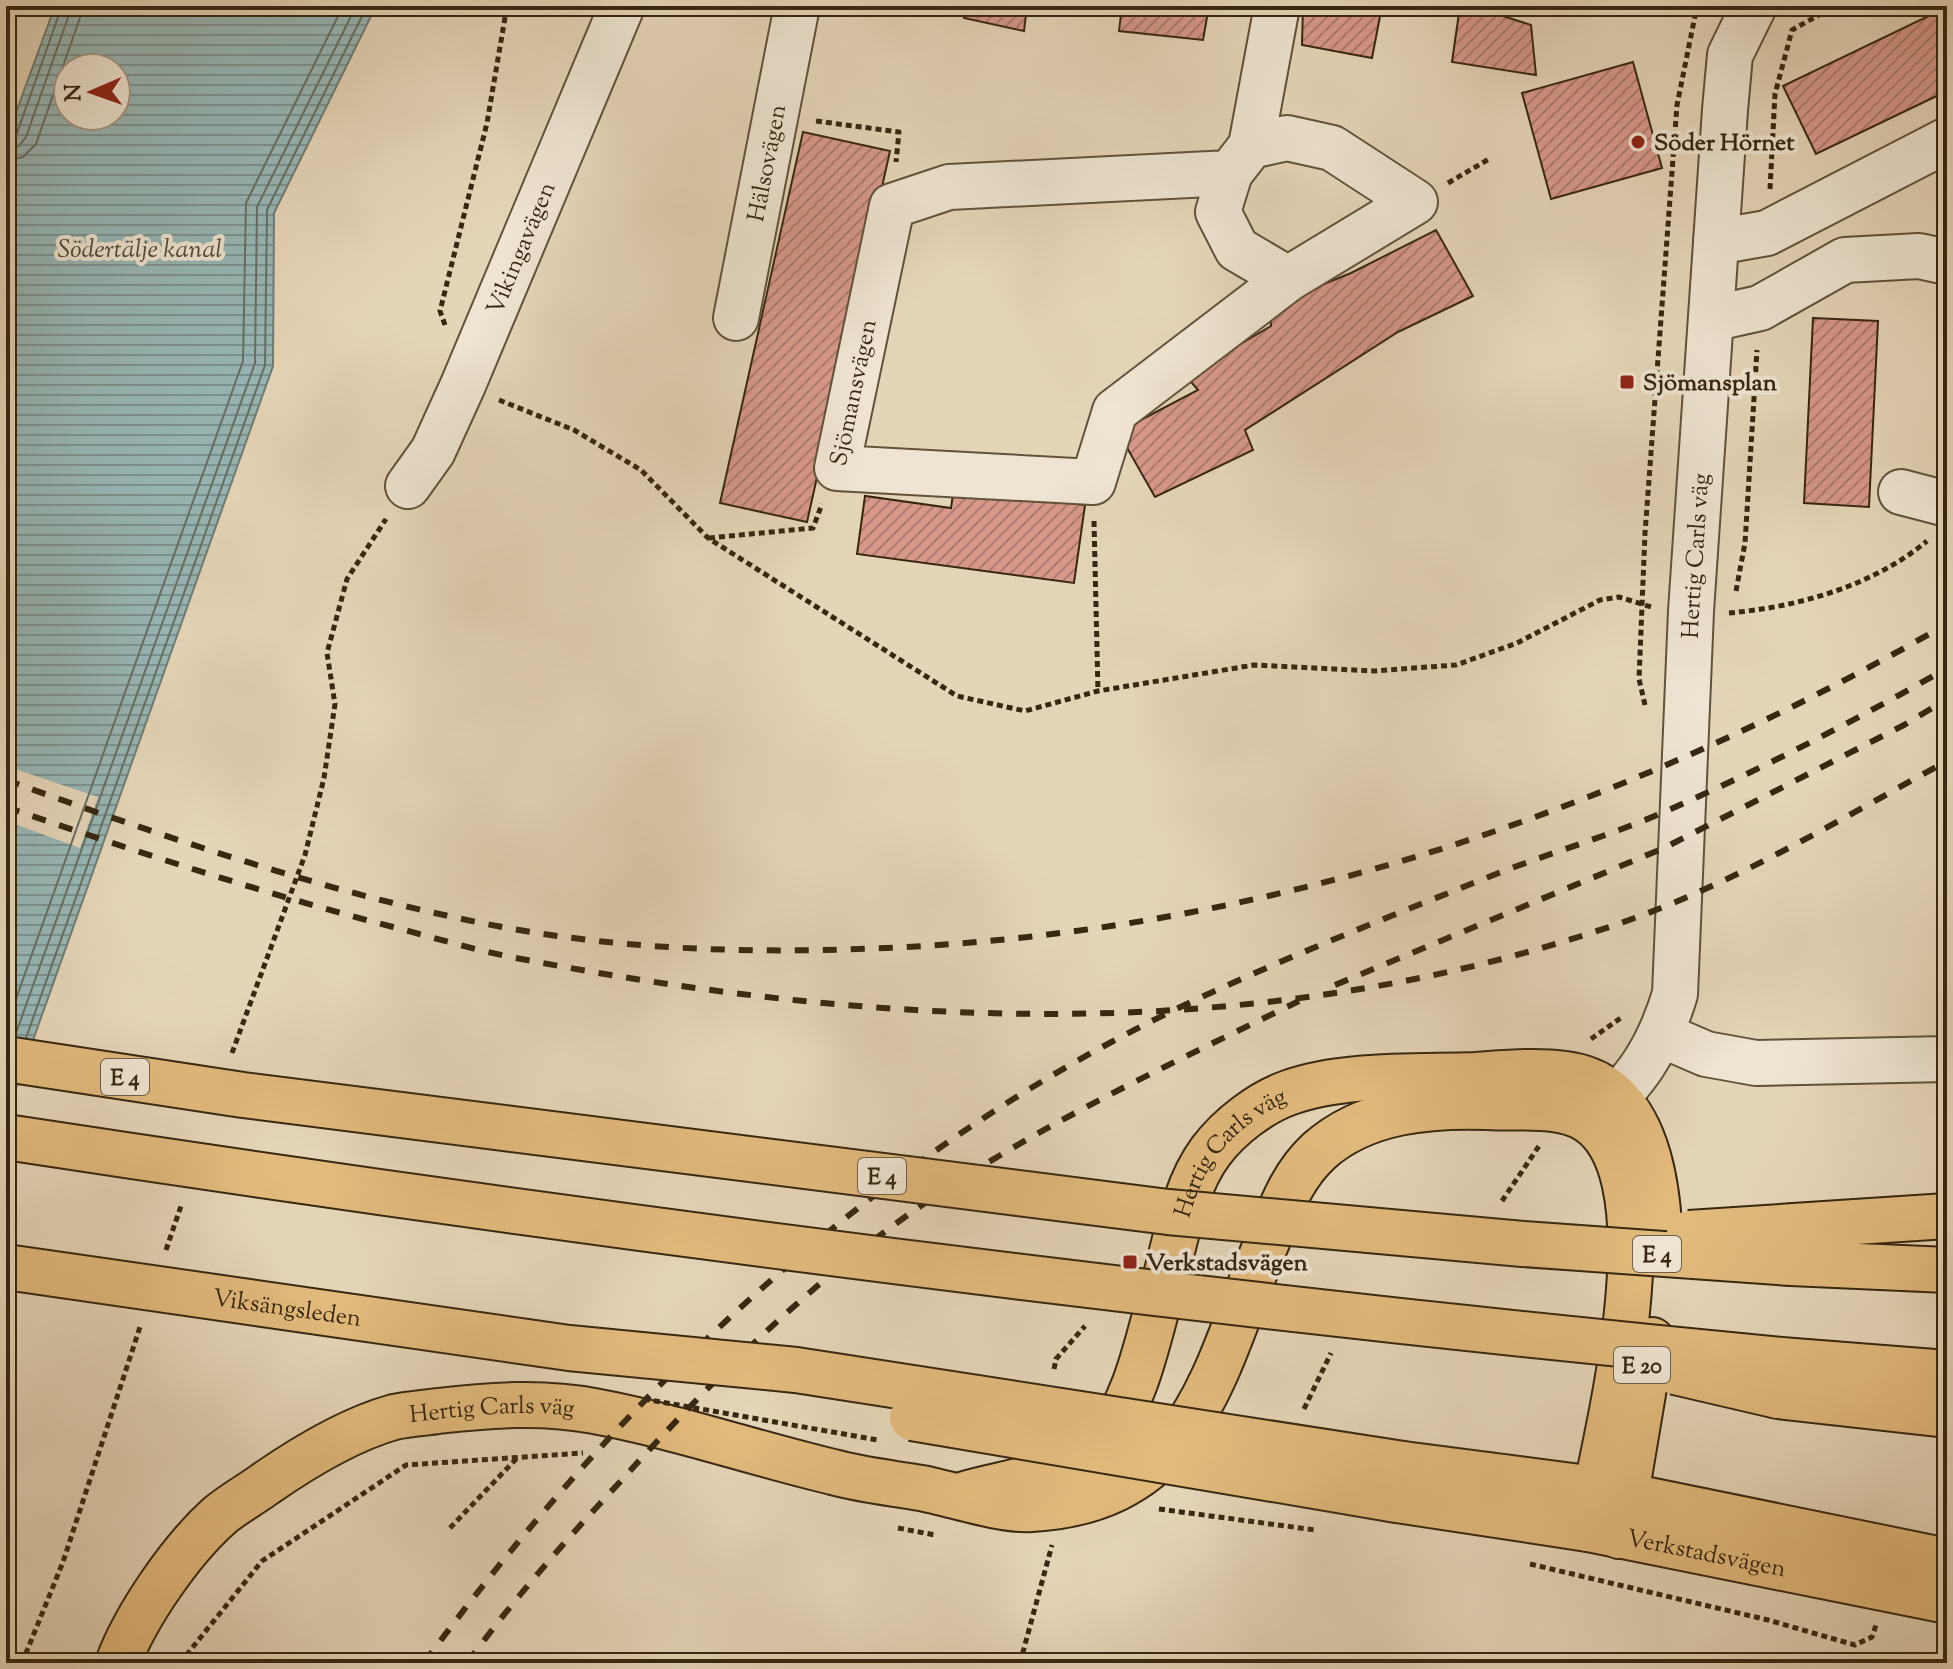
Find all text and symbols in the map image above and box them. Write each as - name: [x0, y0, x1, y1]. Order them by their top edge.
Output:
- north arrow: [52, 52, 132, 132]
- text: N: [59, 83, 91, 102]
- street label: Hälsovägen: [740, 102, 796, 225]
- place label: Söder Hörnet: [1654, 127, 1795, 161]
- marker: Söder Hörnet: [1629, 133, 1647, 151]
- street label: Vikingavägen: [479, 177, 565, 321]
- water label: Södertälje kanal: [58, 232, 223, 269]
- street label: Sjömansvägen: [823, 316, 887, 469]
- place label: Sjömansplan: [1643, 367, 1778, 401]
- marker: Sjömansplan: [1618, 373, 1636, 391]
- street label: Hertig Carls väg: [1675, 472, 1719, 640]
- road number: E 4: [101, 1059, 149, 1095]
- street label: Hertig Carls väg: [1167, 1080, 1292, 1222]
- road number: E 4: [858, 1158, 906, 1194]
- road number: E 4: [1633, 1236, 1681, 1272]
- place label: Verkstadsvägen: [1146, 1247, 1309, 1281]
- marker: Verkstadsvägen: [1121, 1253, 1139, 1271]
- street label: Viksängsleden: [210, 1282, 363, 1337]
- road number: E 20: [1614, 1347, 1670, 1383]
- street label: Hertig Carls väg: [408, 1390, 576, 1433]
- street label: Verkstadsvägen: [1623, 1522, 1789, 1587]

